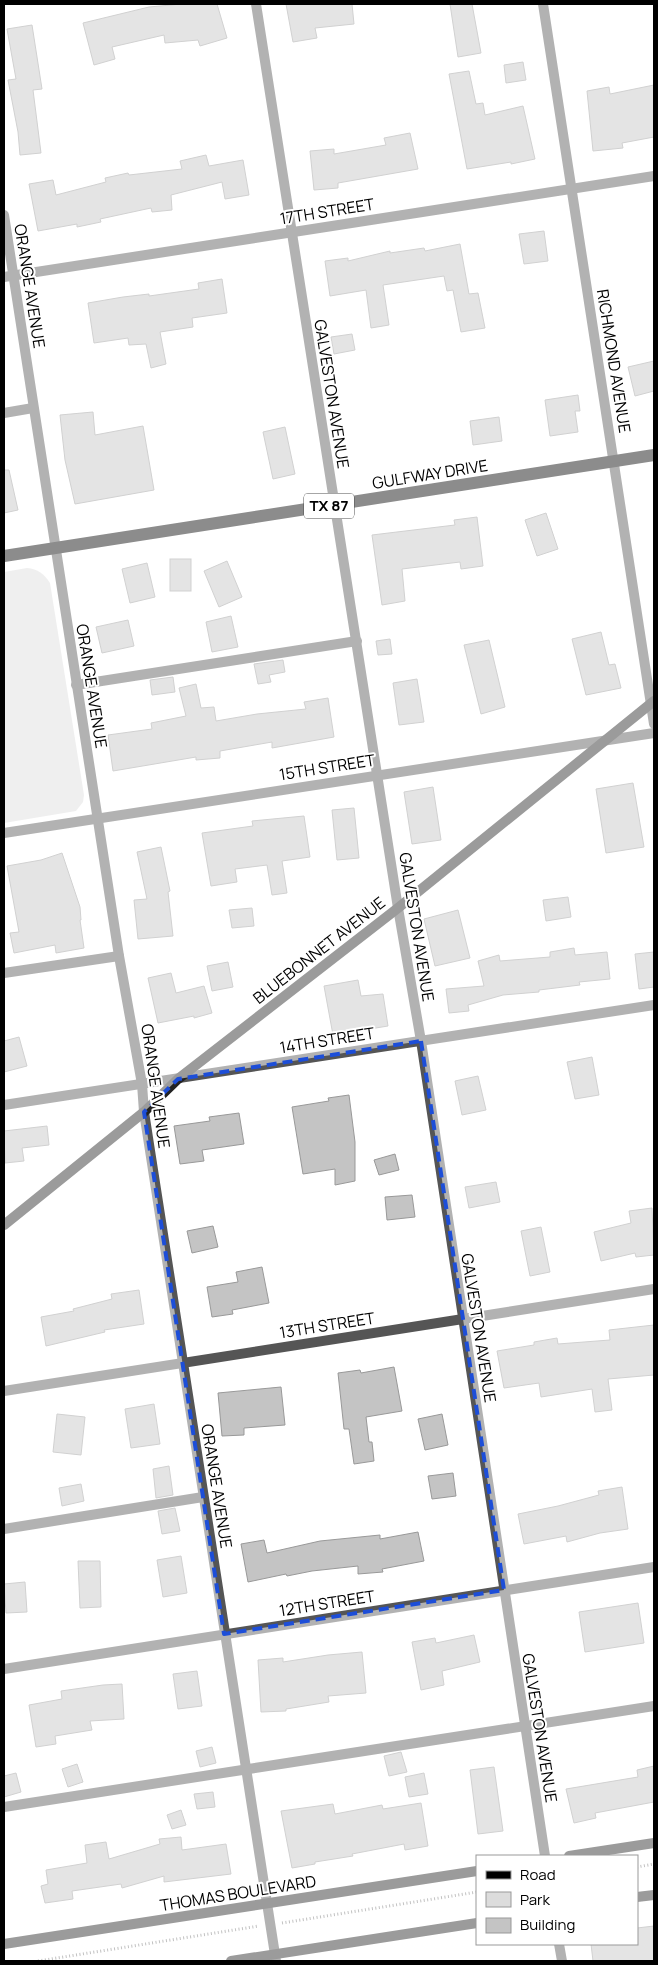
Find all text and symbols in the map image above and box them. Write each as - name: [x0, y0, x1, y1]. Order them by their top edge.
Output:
- street label: 17TH STREET: [278, 193, 376, 229]
- street label: ORANGE AVENUE: [9, 222, 51, 350]
- street label: RICHMOND AVENUE: [592, 288, 636, 434]
- street label: GALVESTON AVENUE: [309, 318, 355, 470]
- street label: GULFWAY DRIVE: [371, 454, 489, 494]
- road number: TX 87: [304, 494, 354, 518]
- street label: ORANGE AVENUE: [71, 622, 113, 750]
- street label: 15TH STREET: [278, 749, 377, 785]
- street label: GALVESTON AVENUE: [394, 851, 440, 1003]
- street label: BLUEBONNET AVENUE: [248, 891, 390, 1009]
- street label: ORANGE AVENUE: [136, 1022, 176, 1150]
- street label: 14TH STREET: [278, 1022, 376, 1058]
- street label: GALVESTON AVENUE: [456, 1252, 502, 1404]
- street label: 13TH STREET: [278, 1307, 377, 1343]
- street label: ORANGE AVENUE: [196, 1422, 238, 1550]
- street label: 12TH STREET: [278, 1585, 377, 1621]
- street label: GALVESTON AVENUE: [517, 1652, 563, 1804]
- legend: [476, 1855, 638, 1945]
- text: Road: [520, 1864, 556, 1885]
- street label: THOMAS BOULEVARD: [158, 1870, 318, 1916]
- text: Park: [520, 1889, 550, 1910]
- text: Building: [520, 1914, 575, 1935]

